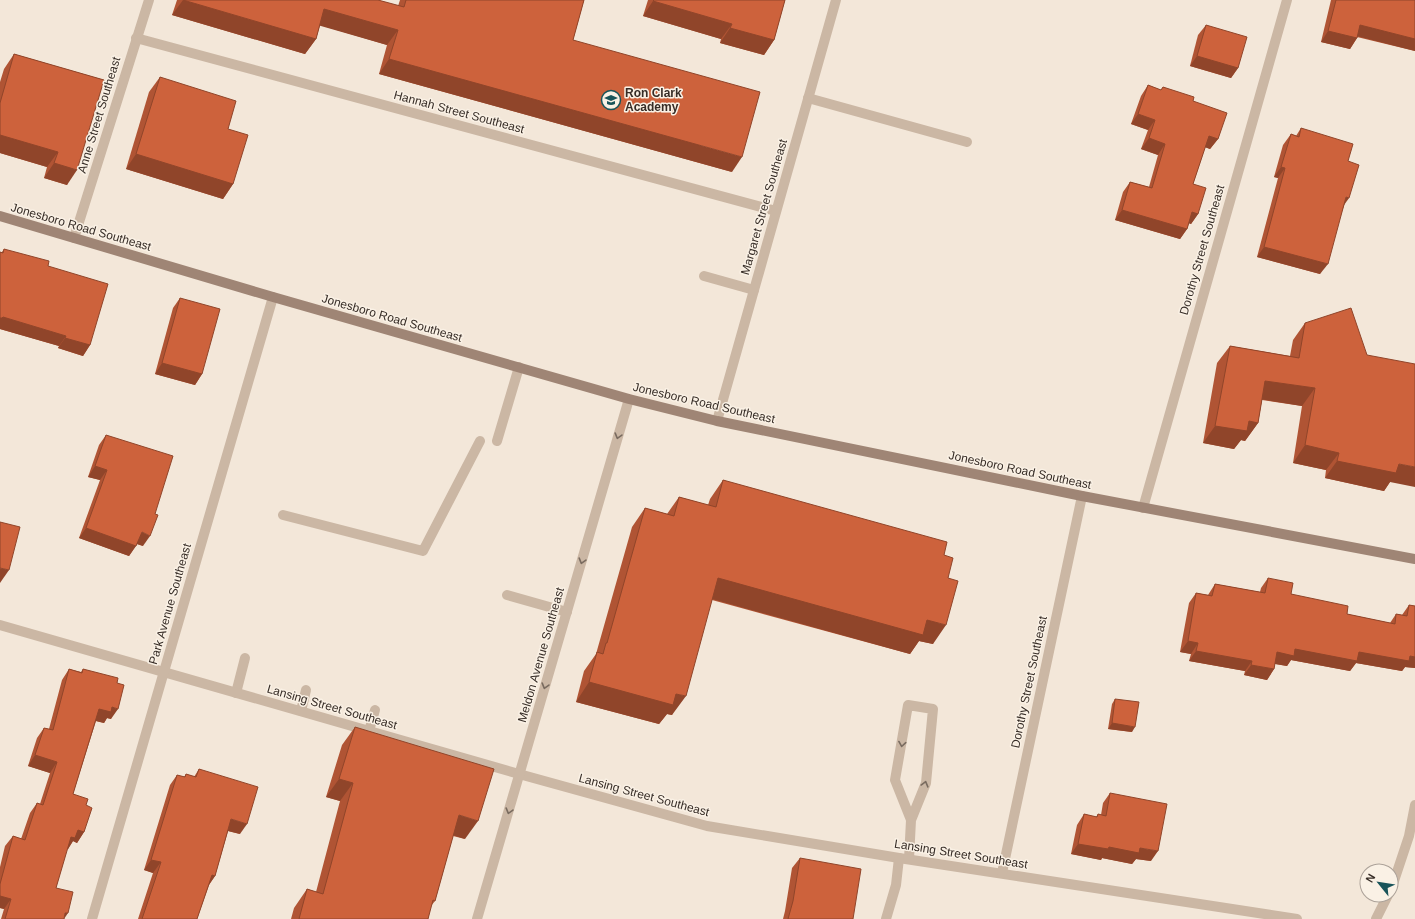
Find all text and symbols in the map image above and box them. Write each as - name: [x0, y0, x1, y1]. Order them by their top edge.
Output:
- street label: Anne Street Southeast: [75, 55, 124, 175]
- place label: Ron Clark Academy: [625, 86, 682, 114]
- street label: Hannah Street Southeast: [392, 88, 527, 136]
- school or university icon: Ron Clark Academy: [600, 89, 622, 111]
- street label: Margaret Street Southeast: [738, 137, 790, 277]
- street label: Dorothy Street Southeast: [1177, 183, 1227, 317]
- street label: Jonesboro Road Southeast: [9, 200, 153, 254]
- street label: Jonesboro Road Southeast: [320, 291, 464, 345]
- street label: Jonesboro Road Southeast: [632, 380, 777, 426]
- one-way arrow: [614, 433, 623, 440]
- street label: Jonesboro Road Southeast: [947, 448, 1093, 492]
- street label: Park Avenue Southeast: [146, 541, 194, 666]
- one-way arrow: [578, 558, 586, 565]
- street label: Meldon Avenue Southeast: [515, 585, 567, 724]
- street label: Dorothy Street Southeast: [1008, 614, 1050, 749]
- street label: Lansing Street Southeast: [265, 682, 399, 732]
- one-way arrow: [541, 682, 550, 689]
- one-way arrow: [898, 741, 907, 747]
- street label: Lansing Street Southeast: [577, 771, 712, 819]
- one-way arrow: [920, 780, 929, 787]
- one-way arrow: [505, 807, 514, 814]
- street label: Lansing Street Southeast: [893, 837, 1029, 872]
- north arrow: [1359, 863, 1399, 903]
- text: N: [1363, 872, 1378, 884]

